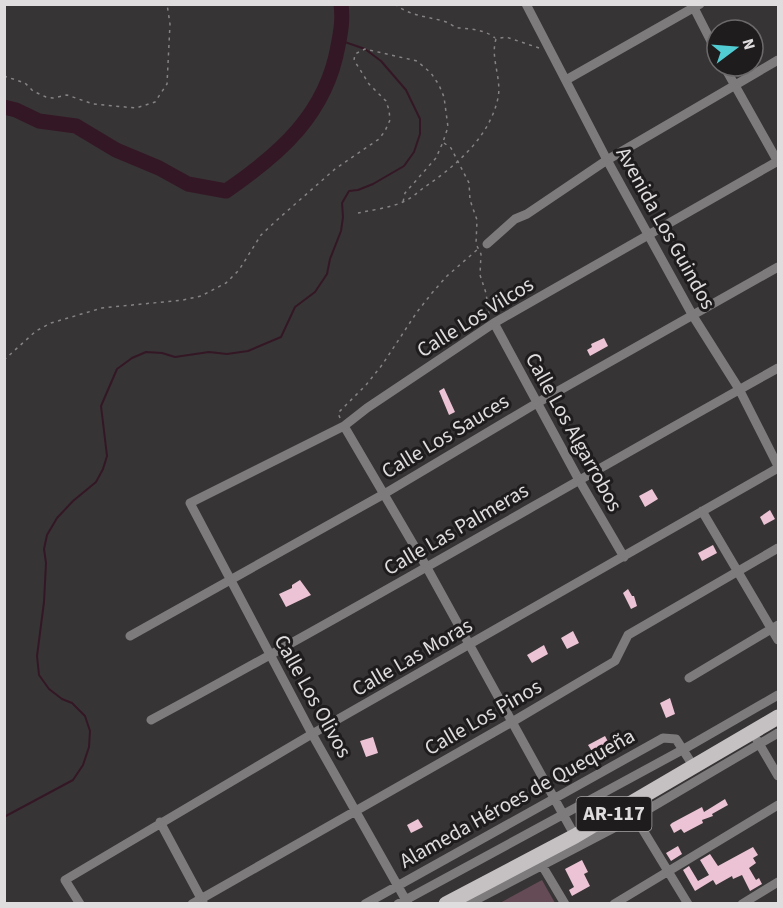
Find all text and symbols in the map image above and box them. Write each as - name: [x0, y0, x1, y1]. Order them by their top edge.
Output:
- north arrow: [705, 18, 765, 78]
- text: N: [736, 36, 760, 52]
- street label: Avenida Los Guindos: [609, 141, 723, 315]
- street label: Calle Los Vilcos: [411, 269, 539, 365]
- street label: Calle Los Algarrobos: [518, 347, 630, 517]
- street label: Calle Los Sauces: [376, 386, 515, 486]
- street label: Calle Las Palmeras: [378, 475, 534, 583]
- street label: Calle Las Moras: [346, 610, 478, 704]
- street label: Calle Los Olivos: [267, 629, 359, 763]
- street label: Calle Los Pinos: [419, 671, 547, 763]
- street label: Alameda Héroes de Quequeña: [394, 721, 640, 875]
- road number: AR-117: [576, 797, 652, 831]

